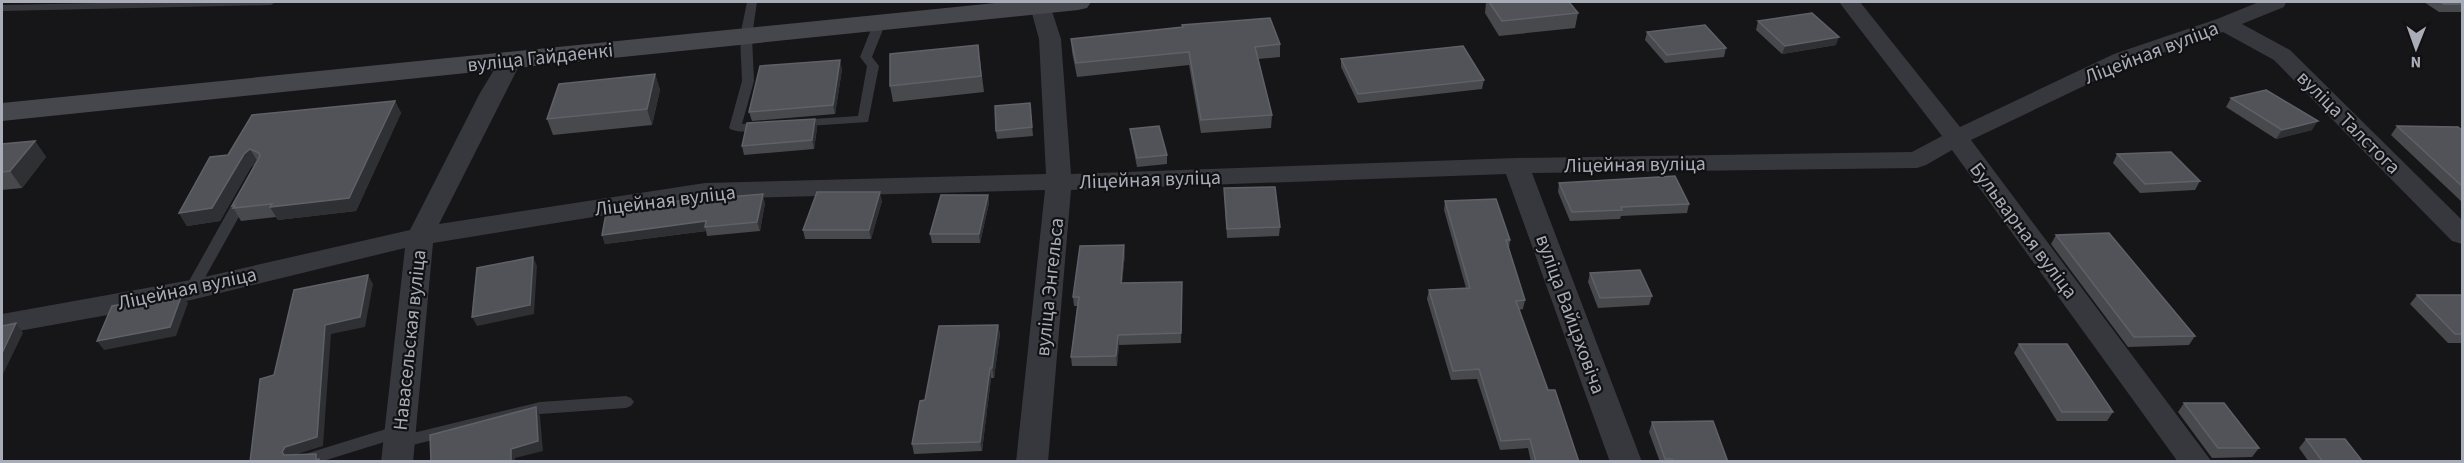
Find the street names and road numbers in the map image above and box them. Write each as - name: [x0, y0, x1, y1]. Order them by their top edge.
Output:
- street label: Ліцейная вуліца: [2080, 14, 2222, 91]
- street label: вуліца Гайдаенкі: [466, 36, 614, 80]
- street label: вуліца Талстога: [2290, 65, 2406, 181]
- street label: Ліцейная вуліца: [1564, 150, 1706, 180]
- street label: Бульварная вуліца: [1963, 157, 2084, 305]
- street label: Ліцейная вуліца: [1079, 164, 1221, 196]
- street label: Ліцейная вуліца: [593, 178, 737, 224]
- street label: вуліца Энгельса: [1029, 216, 1071, 358]
- street label: вуліца Вайцэховіча: [1528, 231, 1612, 398]
- street label: Навасельская вуліца: [387, 248, 433, 432]
- street label: Ліцейная вуліца: [115, 261, 259, 317]

